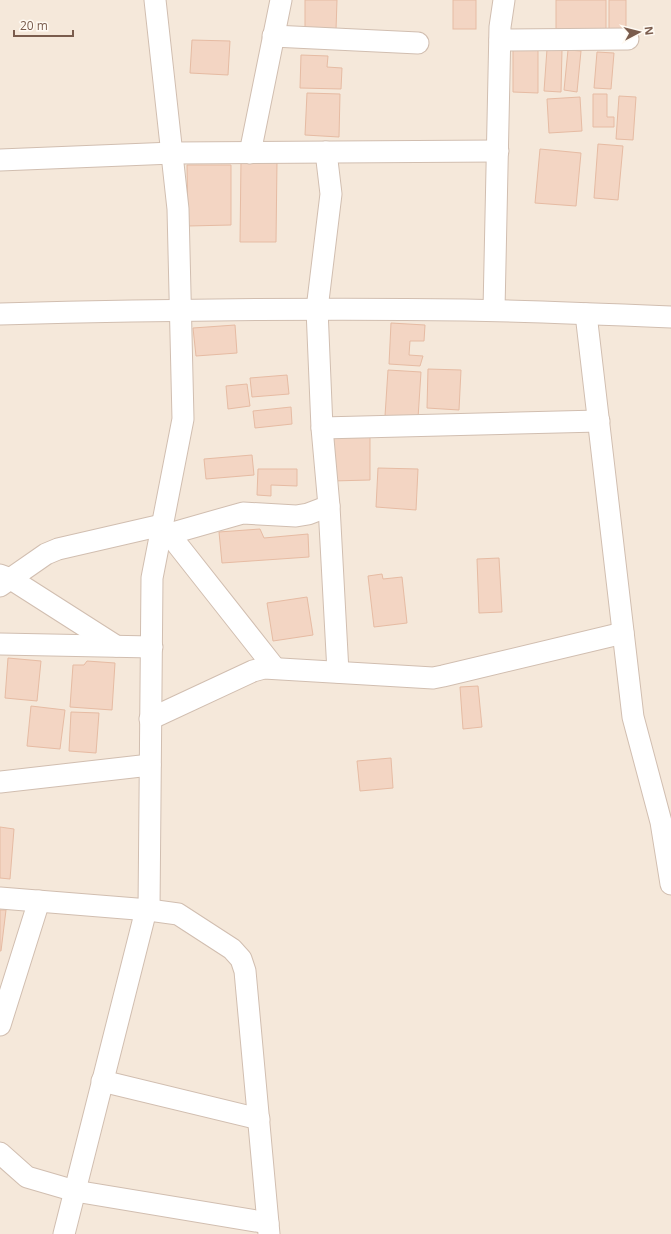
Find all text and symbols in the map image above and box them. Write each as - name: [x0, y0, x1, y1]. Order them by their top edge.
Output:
- scale bar: [14, 12, 73, 38]
- north arrow: [619, 12, 659, 52]
- text: 20 m: [20, 17, 48, 34]
- text: N: [641, 25, 657, 36]

